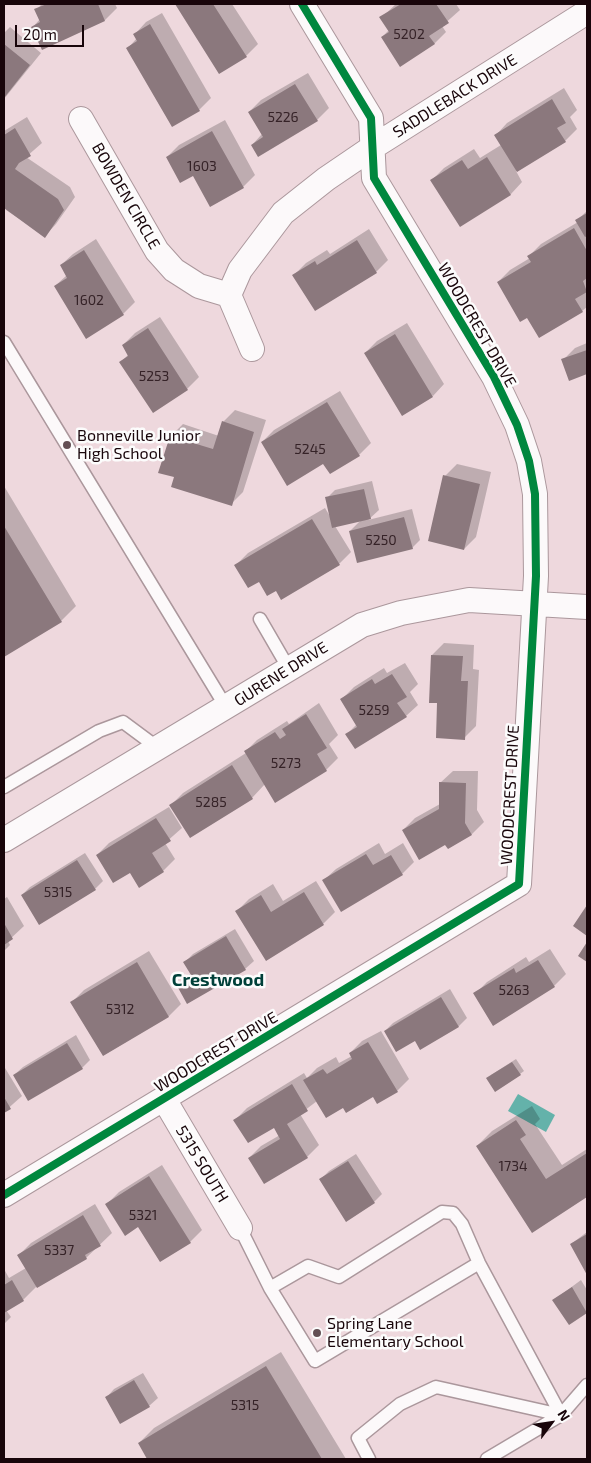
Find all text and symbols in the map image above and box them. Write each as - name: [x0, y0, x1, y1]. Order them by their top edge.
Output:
- scale bar: [18, 15, 86, 47]
- text: 20 m: [23, 25, 57, 43]
- house number: 5202: [393, 26, 425, 42]
- street label: SADDLEBACK DRIVE: [389, 50, 521, 142]
- house number: 5226: [267, 109, 299, 125]
- street label: BOWDEN CIRCLE: [88, 139, 164, 253]
- house number: 1603: [187, 158, 217, 174]
- street label: WOODCREST DRIVE: [434, 259, 520, 391]
- house number: 1602: [74, 292, 104, 308]
- house number: 5253: [139, 368, 169, 384]
- place label: Bonneville Junior High School: [77, 426, 201, 464]
- marker: Bonneville Junior High School: [61, 439, 73, 451]
- house number: 5245: [294, 441, 326, 457]
- house number: 5250: [365, 532, 397, 548]
- street label: GURENE DRIVE: [231, 638, 331, 710]
- house number: 5259: [359, 702, 389, 718]
- street label: WOODCREST DRIVE: [497, 724, 523, 866]
- house number: 5273: [271, 755, 301, 771]
- house number: 5285: [195, 794, 227, 810]
- house number: 5315: [44, 884, 72, 900]
- district label: Crestwood: [172, 969, 264, 991]
- house number: 5263: [498, 982, 530, 998]
- house number: 5312: [106, 1001, 134, 1017]
- street label: WOODCREST DRIVE: [151, 1008, 281, 1096]
- street label: 5315 SOUTH: [172, 1122, 232, 1206]
- house number: 1734: [498, 1158, 528, 1174]
- house number: 5321: [129, 1207, 157, 1223]
- house number: 5337: [44, 1242, 74, 1258]
- place label: Spring Lane Elementary School: [327, 1314, 464, 1352]
- marker: Spring Lane Elementary School: [311, 1327, 323, 1339]
- house number: 5315: [231, 1397, 259, 1413]
- north arrow: [526, 1398, 576, 1448]
- text: N: [554, 1406, 574, 1424]

